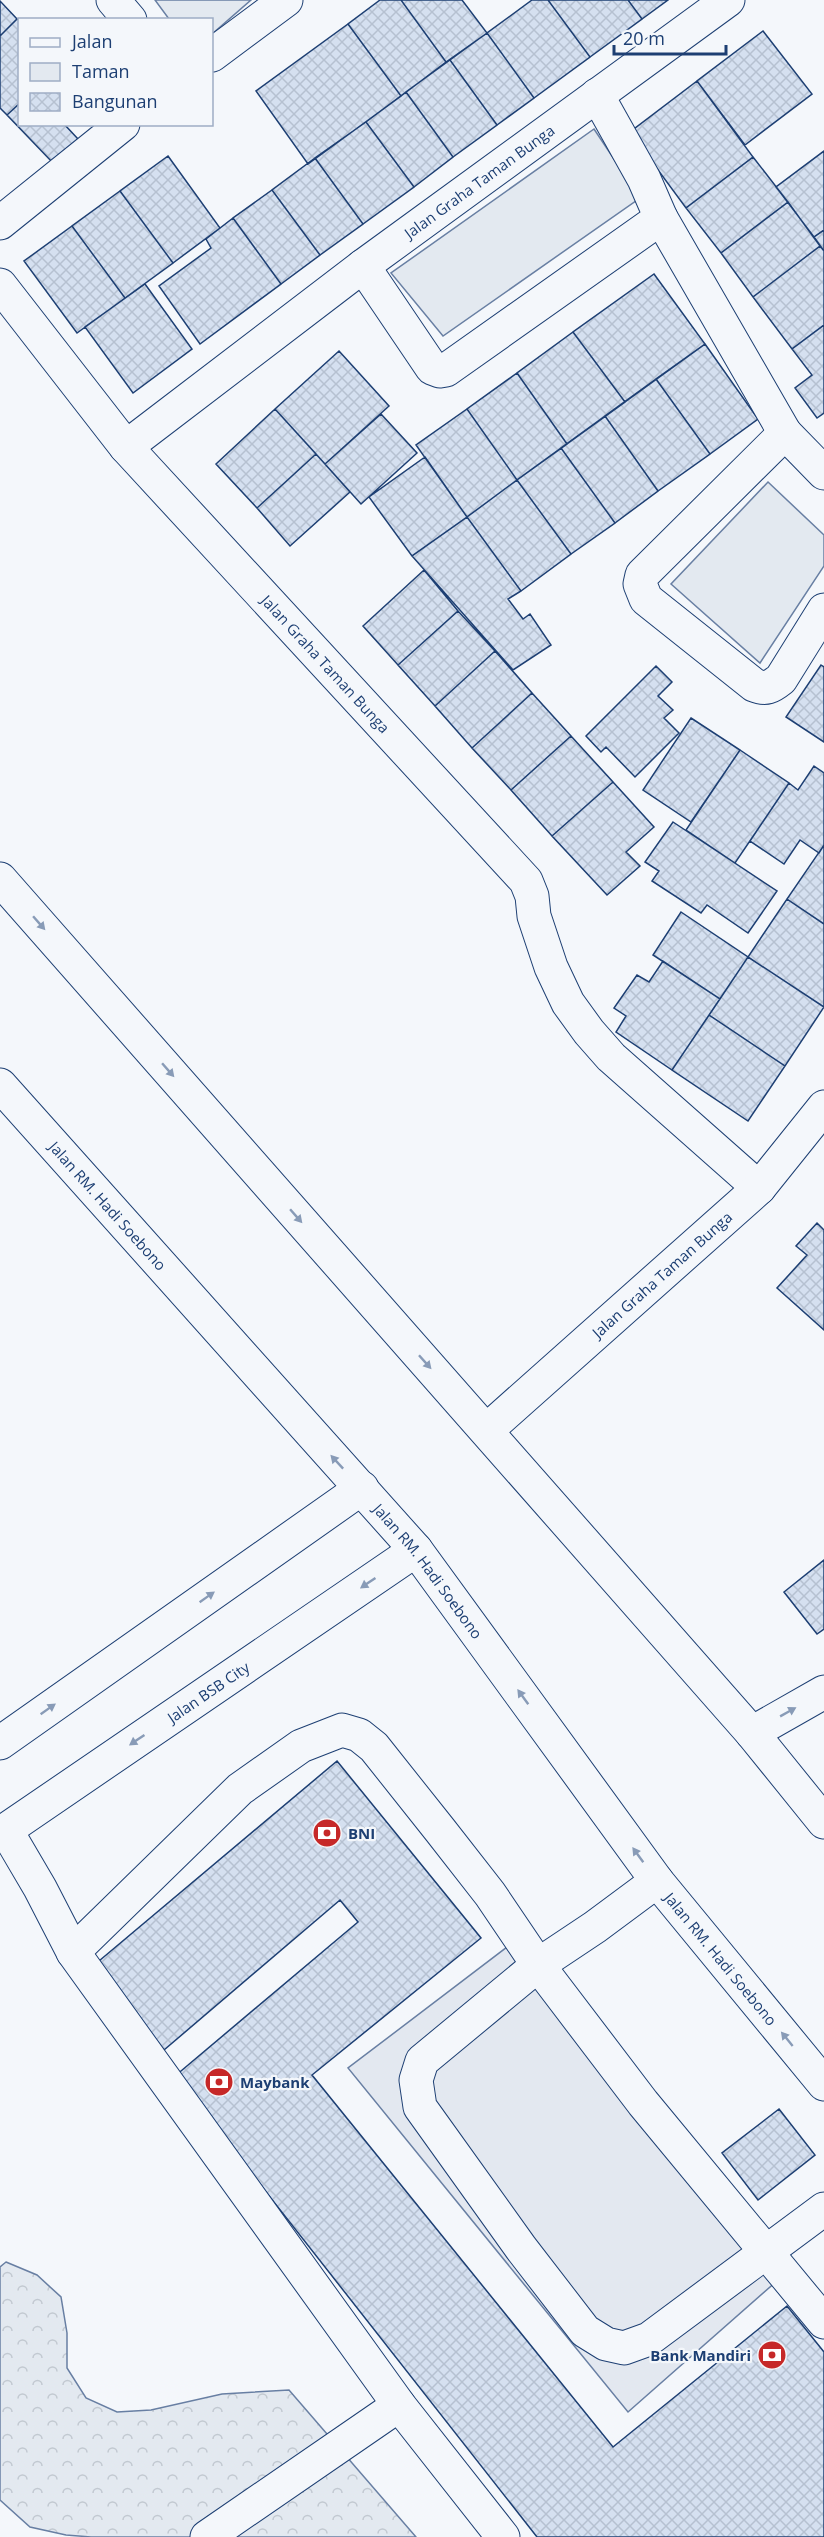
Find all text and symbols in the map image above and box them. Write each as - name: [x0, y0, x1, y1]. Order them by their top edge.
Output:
- legend: [18, 18, 213, 126]
- scale bar: [614, 18, 726, 56]
- text: 20 m: [623, 26, 665, 50]
- text: Jalan: [70, 29, 112, 53]
- text: Taman: [72, 59, 130, 83]
- text: Bangunan: [72, 89, 158, 113]
- street label: Jalan Graha Taman Bunga: [399, 120, 558, 244]
- street label: Jalan Graha Taman Bunga: [256, 589, 394, 737]
- one-way arrow: [32, 915, 45, 930]
- one-way arrow: [161, 1062, 174, 1077]
- street label: Jalan RM. Hadi Soebono: [44, 1135, 171, 1275]
- street label: Jalan Graha Taman Bunga: [586, 1207, 736, 1343]
- one-way arrow: [289, 1208, 302, 1223]
- one-way arrow: [418, 1354, 431, 1369]
- one-way arrow: [330, 1455, 344, 1470]
- street label: Jalan RM. Hadi Soebono: [368, 1498, 487, 1643]
- one-way arrow: [360, 1577, 376, 1589]
- one-way arrow: [199, 1591, 215, 1603]
- street label: Jalan BSB City: [161, 1657, 254, 1728]
- one-way arrow: [517, 1690, 529, 1706]
- one-way arrow: [40, 1704, 55, 1716]
- one-way arrow: [780, 1707, 797, 1717]
- one-way arrow: [129, 1735, 146, 1746]
- bank icon: BNI: [311, 1817, 343, 1849]
- place label: BNI: [348, 1823, 375, 1843]
- one-way arrow: [632, 1847, 644, 1863]
- street label: Jalan RM. Hadi Soebono: [659, 1886, 782, 2029]
- one-way arrow: [781, 2032, 794, 2047]
- bank icon: Maybank: [203, 2066, 235, 2098]
- place label: Maybank: [240, 2072, 310, 2092]
- bank icon: Bank Mandiri: [756, 2339, 788, 2371]
- place label: Bank Mandiri: [650, 2345, 751, 2365]

